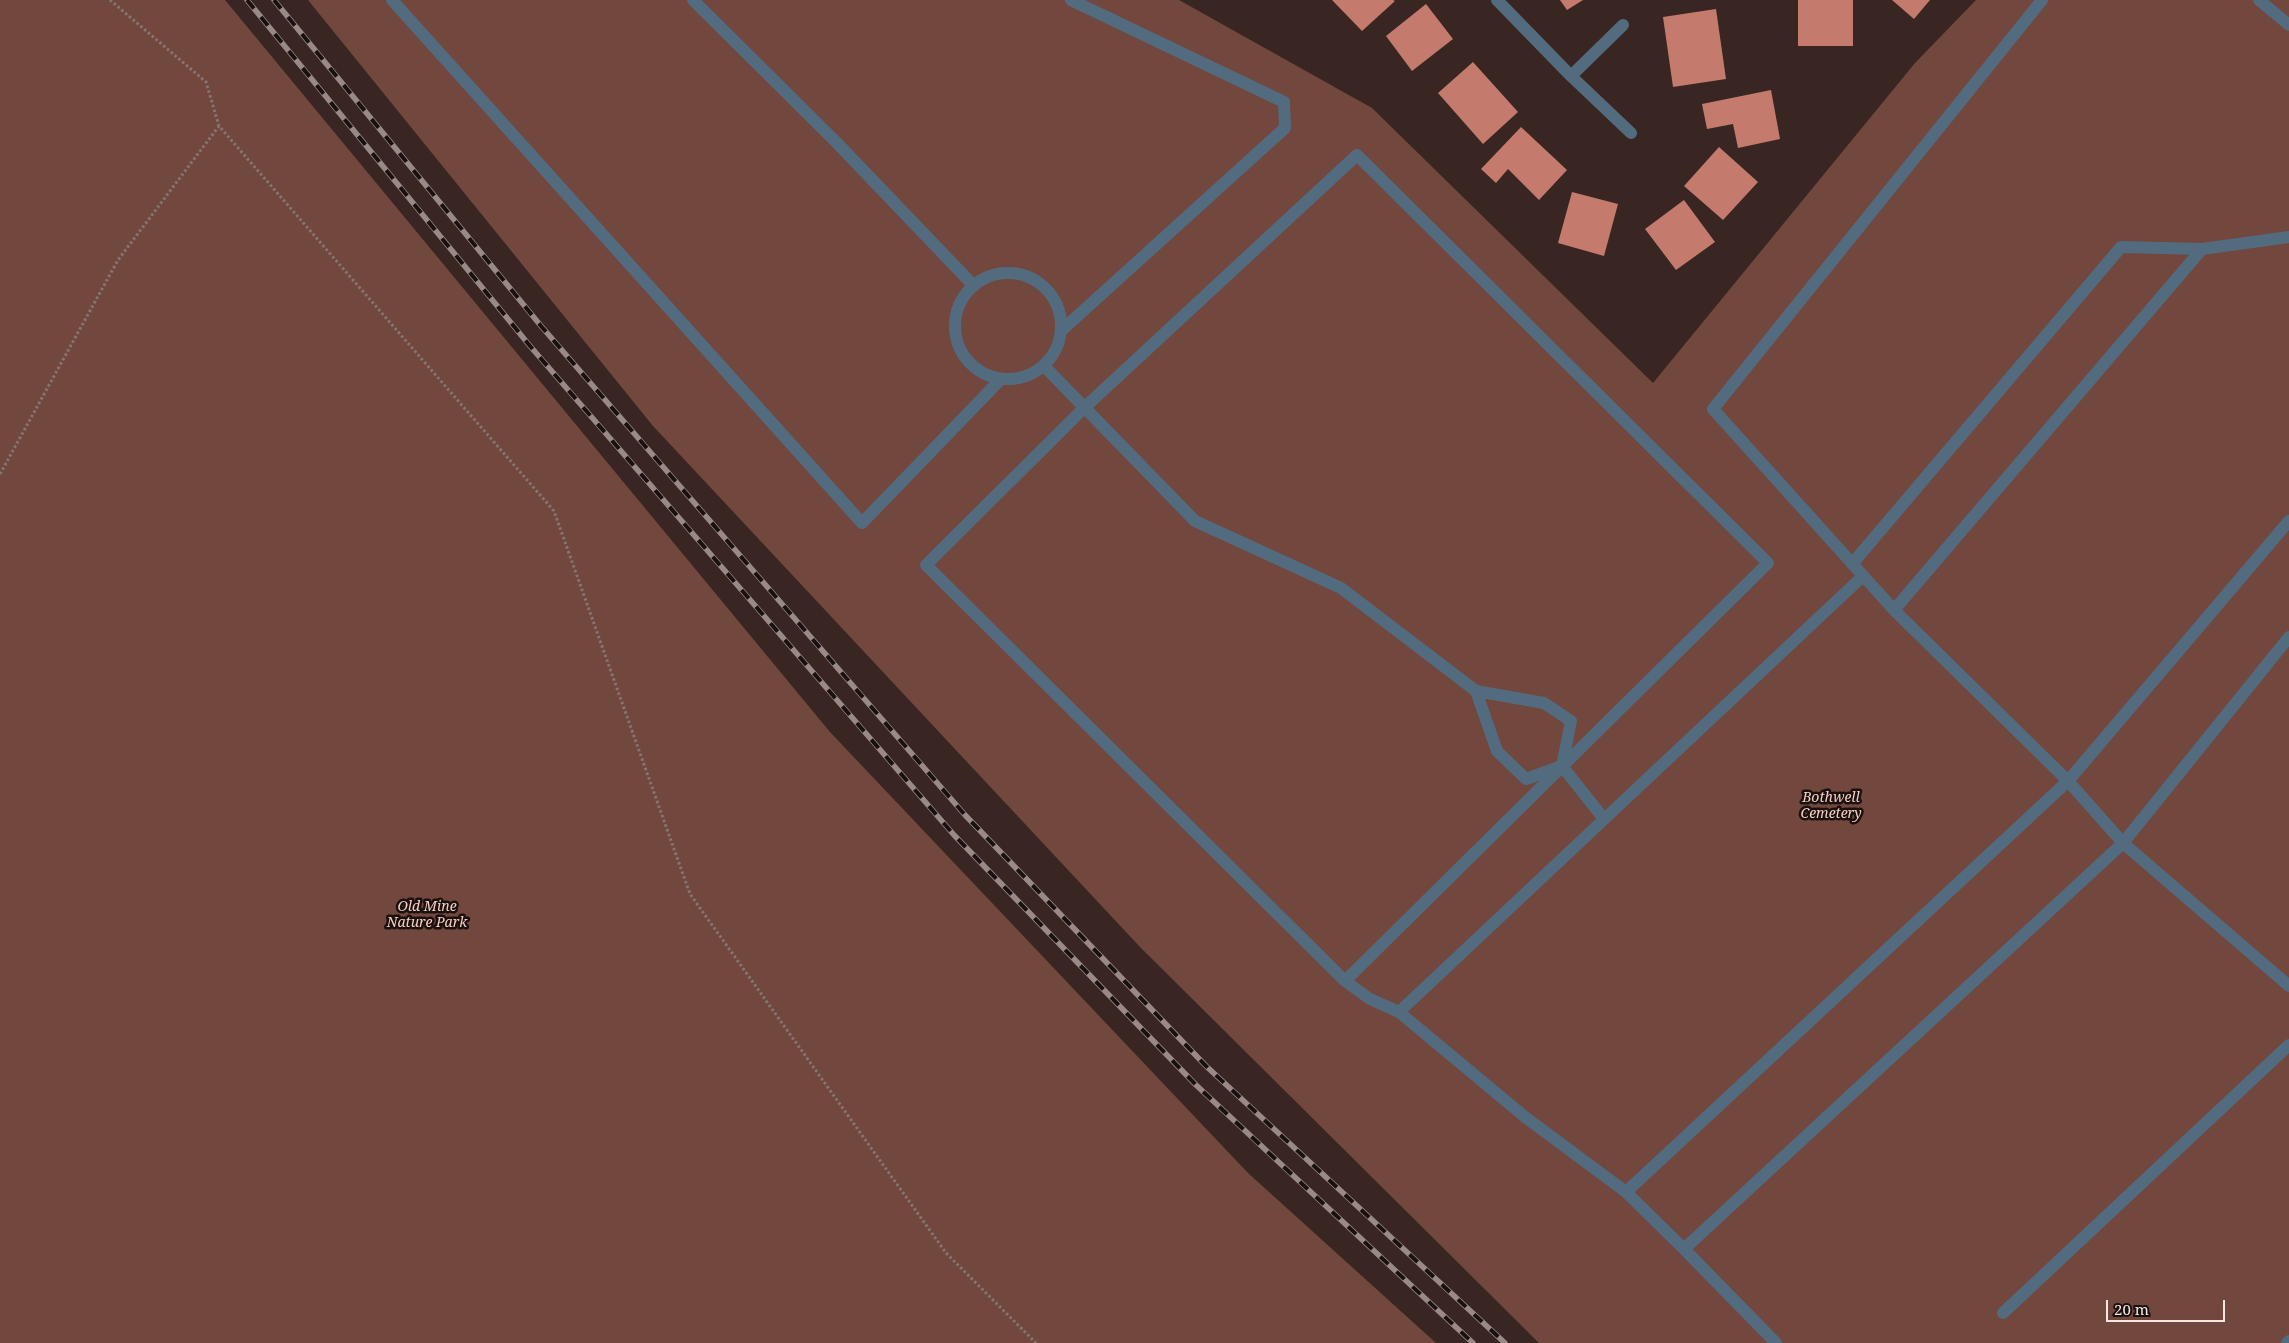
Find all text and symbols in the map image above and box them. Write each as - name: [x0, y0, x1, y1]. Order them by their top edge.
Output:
- park label: Bothwell Cemetery: [1800, 790, 1862, 822]
- park label: Old Mine Nature Park: [387, 899, 467, 932]
- scale bar: [2109, 1290, 2228, 1322]
- text: 20 m: [2114, 1299, 2149, 1319]

